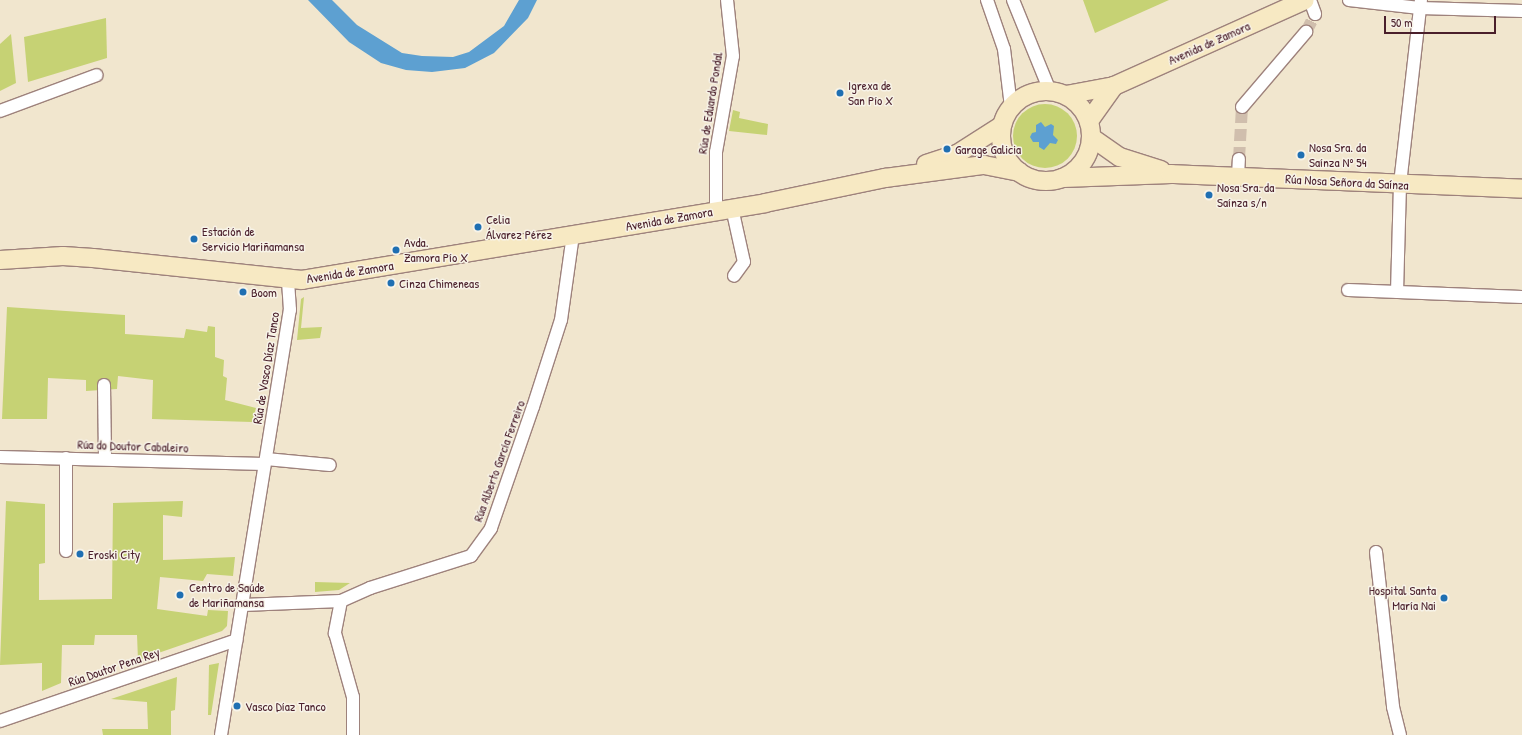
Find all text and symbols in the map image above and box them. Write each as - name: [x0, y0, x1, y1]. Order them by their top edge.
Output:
- scale bar: [1386, 8, 1498, 34]
- text: 50 m: [1391, 14, 1412, 31]
- street label: Avenida de Zamora: [1166, 18, 1252, 68]
- street label: Rúa de Eduardo Pondal: [694, 51, 726, 155]
- place label: Igrexa de San Pío X: [848, 78, 893, 109]
- marker: Igrexa de San Pío X: [835, 88, 845, 98]
- place label: Nosa Sra. da Saínza Nº 54: [1309, 140, 1367, 171]
- place label: Garage Galicia: [955, 141, 1021, 157]
- marker: Garage Galicia: [942, 144, 952, 154]
- marker: Nosa Sra. da Saínza Nº 54: [1296, 150, 1306, 160]
- street label: Rúa Nosa Señora da Saínza: [1285, 171, 1409, 193]
- place label: Nosa Sra. da Saínza s/n: [1217, 180, 1274, 211]
- marker: Nosa Sra. da Saínza s/n: [1204, 190, 1214, 200]
- street label: Avenida de Zamora: [624, 204, 714, 234]
- place label: Celia Álvarez Pérez: [486, 212, 552, 243]
- marker: Celia Álvarez Pérez: [473, 222, 483, 232]
- place label: Estación de Servicio Mariñamansa: [202, 224, 304, 255]
- marker: Estación de Servicio Mariñamansa: [189, 234, 199, 244]
- place label: Avda. Zamora Pío X: [404, 235, 468, 266]
- marker: Avda. Zamora Pío X: [391, 245, 401, 255]
- street label: Avenida de Zamora: [305, 257, 395, 287]
- place label: Cinza Chimeneas: [399, 275, 479, 291]
- marker: Cinza Chimeneas: [386, 278, 396, 288]
- place label: Boom: [251, 284, 277, 300]
- marker: Boom: [238, 287, 248, 297]
- street label: Rúa de Vasco Díaz Tanco: [249, 311, 283, 425]
- street label: Rúa Alberto García Ferreiro: [470, 398, 528, 524]
- street label: Rúa do Doutor Cabaleiro: [77, 436, 189, 456]
- place label: Eroski City: [88, 546, 140, 562]
- marker: Eroski City: [75, 549, 85, 559]
- place label: Centro de Saúde de Mariñamansa: [189, 580, 265, 611]
- place label: Hospital Santa María Nai: [1369, 583, 1436, 614]
- marker: Centro de Saúde de Mariñamansa: [174, 589, 186, 601]
- marker: Hospital Santa María Nai: [1439, 593, 1449, 603]
- street label: Rúa Doutor Pena Rey: [66, 644, 162, 690]
- place label: Vasco Díaz Tanco: [245, 698, 326, 714]
- marker: Vasco Díaz Tanco: [232, 701, 242, 711]

